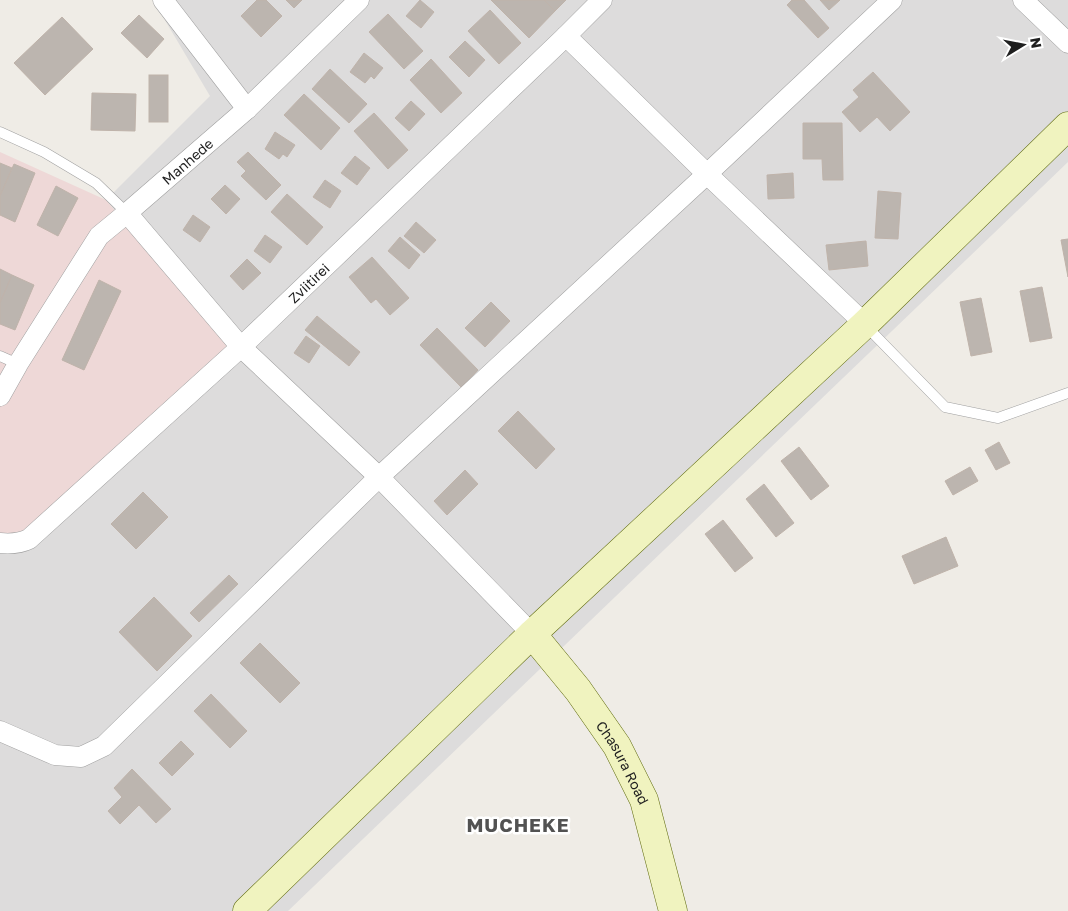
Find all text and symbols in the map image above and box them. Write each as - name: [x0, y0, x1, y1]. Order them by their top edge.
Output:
- north arrow: [998, 20, 1048, 70]
- text: N: [1027, 36, 1046, 49]
- street label: Manhede: [158, 134, 216, 188]
- street label: Zviitirei: [284, 259, 332, 306]
- street label: Chasura Road: [593, 717, 653, 807]
- district label: MUCHEKE: [466, 813, 570, 836]

